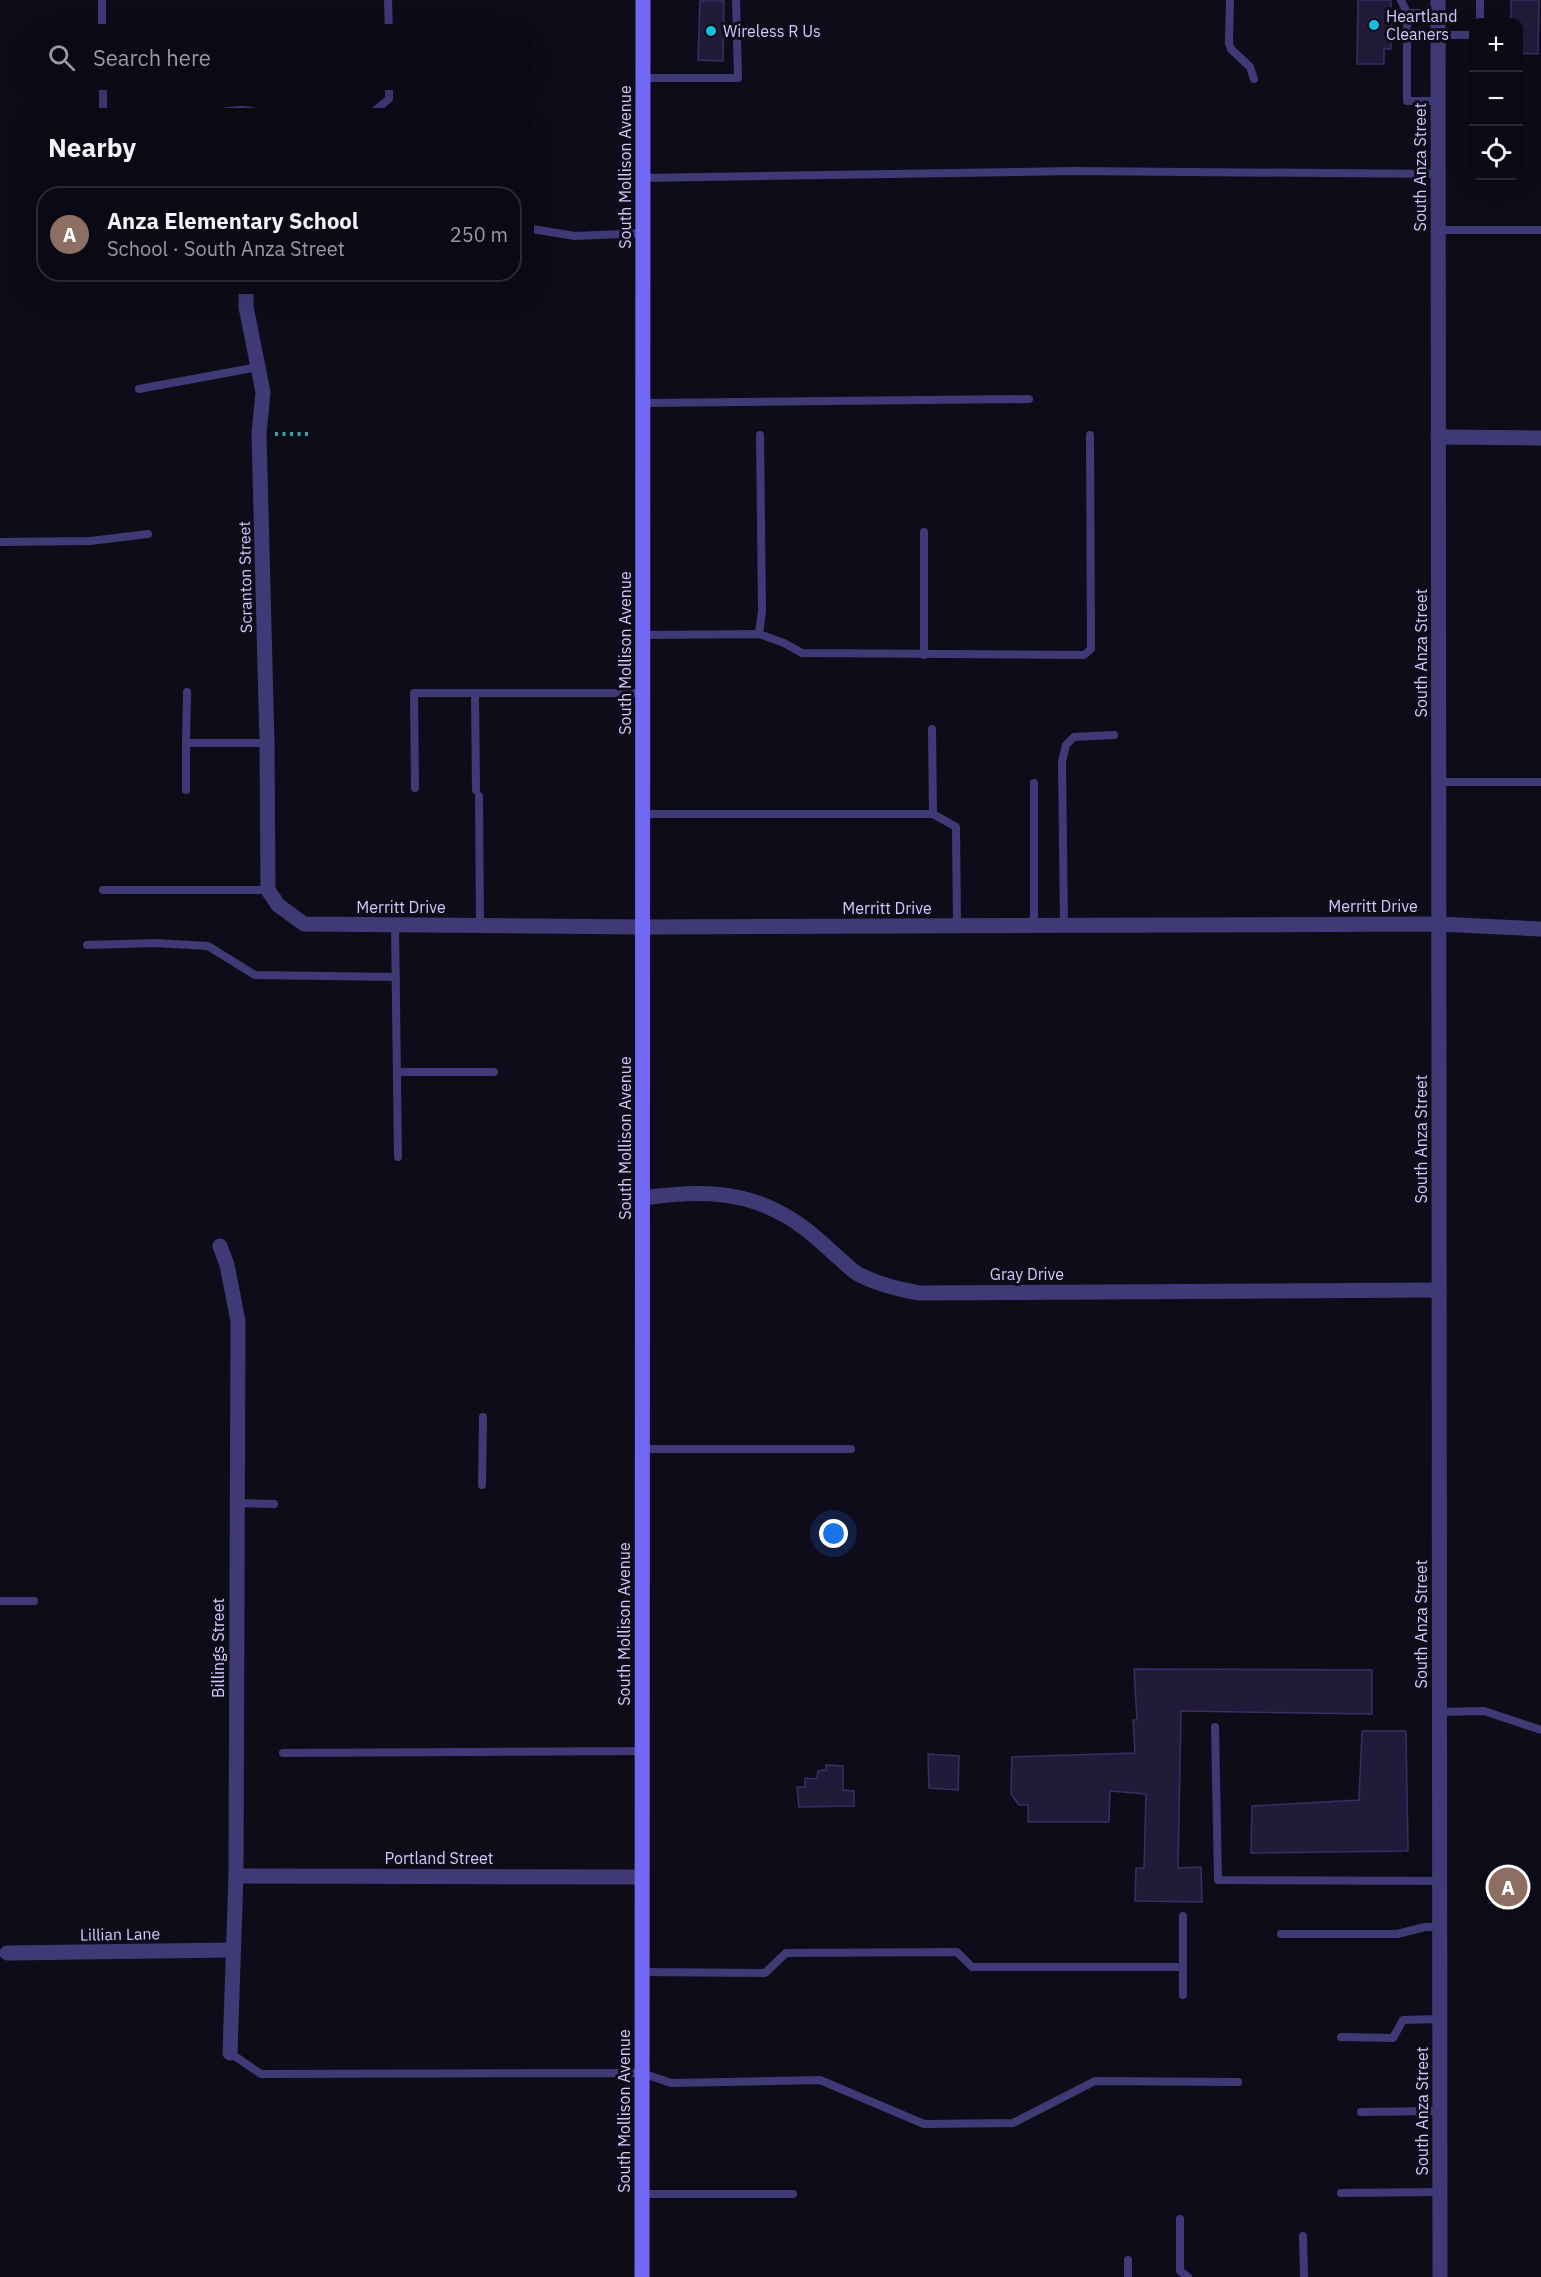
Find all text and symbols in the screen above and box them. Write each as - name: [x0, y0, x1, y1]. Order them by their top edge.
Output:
- place label: Heartland Cleaners: [1386, 6, 1457, 44]
- marker: Heartland Cleaners: [1367, 18, 1381, 32]
- map controls: [1469, 18, 1523, 180]
- button: +: [1469, 18, 1523, 72]
- place label: Wireless R Us: [723, 21, 821, 41]
- search box: [24, 24, 534, 90]
- marker: Wireless R Us: [704, 24, 718, 38]
- icon: search: [45, 41, 78, 74]
- text: Search here: [93, 43, 211, 72]
- button: −: [1469, 72, 1523, 126]
- street label: South Mollison Avenue: [615, 85, 635, 249]
- street label: South Anza Street: [1410, 103, 1430, 231]
- button: locate: [1469, 126, 1523, 180]
- text: Nearby: [48, 130, 136, 164]
- text: Anza Elementary School: [107, 206, 358, 235]
- text: A: [63, 221, 76, 248]
- text: 250 m: [450, 221, 508, 248]
- text: School · South Anza Street: [107, 235, 345, 262]
- street label: Scranton Street: [234, 521, 256, 633]
- street label: South Mollison Avenue: [615, 571, 635, 735]
- street label: South Anza Street: [1411, 589, 1431, 717]
- street label: Merritt Drive: [1328, 896, 1418, 916]
- street label: Merritt Drive: [356, 897, 446, 917]
- street label: Merritt Drive: [842, 898, 932, 918]
- street label: South Mollison Avenue: [615, 1056, 635, 1220]
- street label: South Anza Street: [1411, 1075, 1431, 1203]
- street label: Gray Drive: [990, 1264, 1064, 1284]
- your location: [819, 1519, 848, 1548]
- street label: South Mollison Avenue: [614, 1542, 634, 1706]
- street label: South Anza Street: [1411, 1560, 1431, 1688]
- street label: Billings Street: [208, 1598, 228, 1698]
- street label: Portland Street: [385, 1848, 493, 1868]
- pin: A: [1488, 1864, 1528, 1910]
- street label: Lillian Lane: [80, 1923, 161, 1945]
- street label: South Mollison Avenue: [614, 2029, 634, 2193]
- street label: South Anza Street: [1412, 2047, 1432, 2175]

